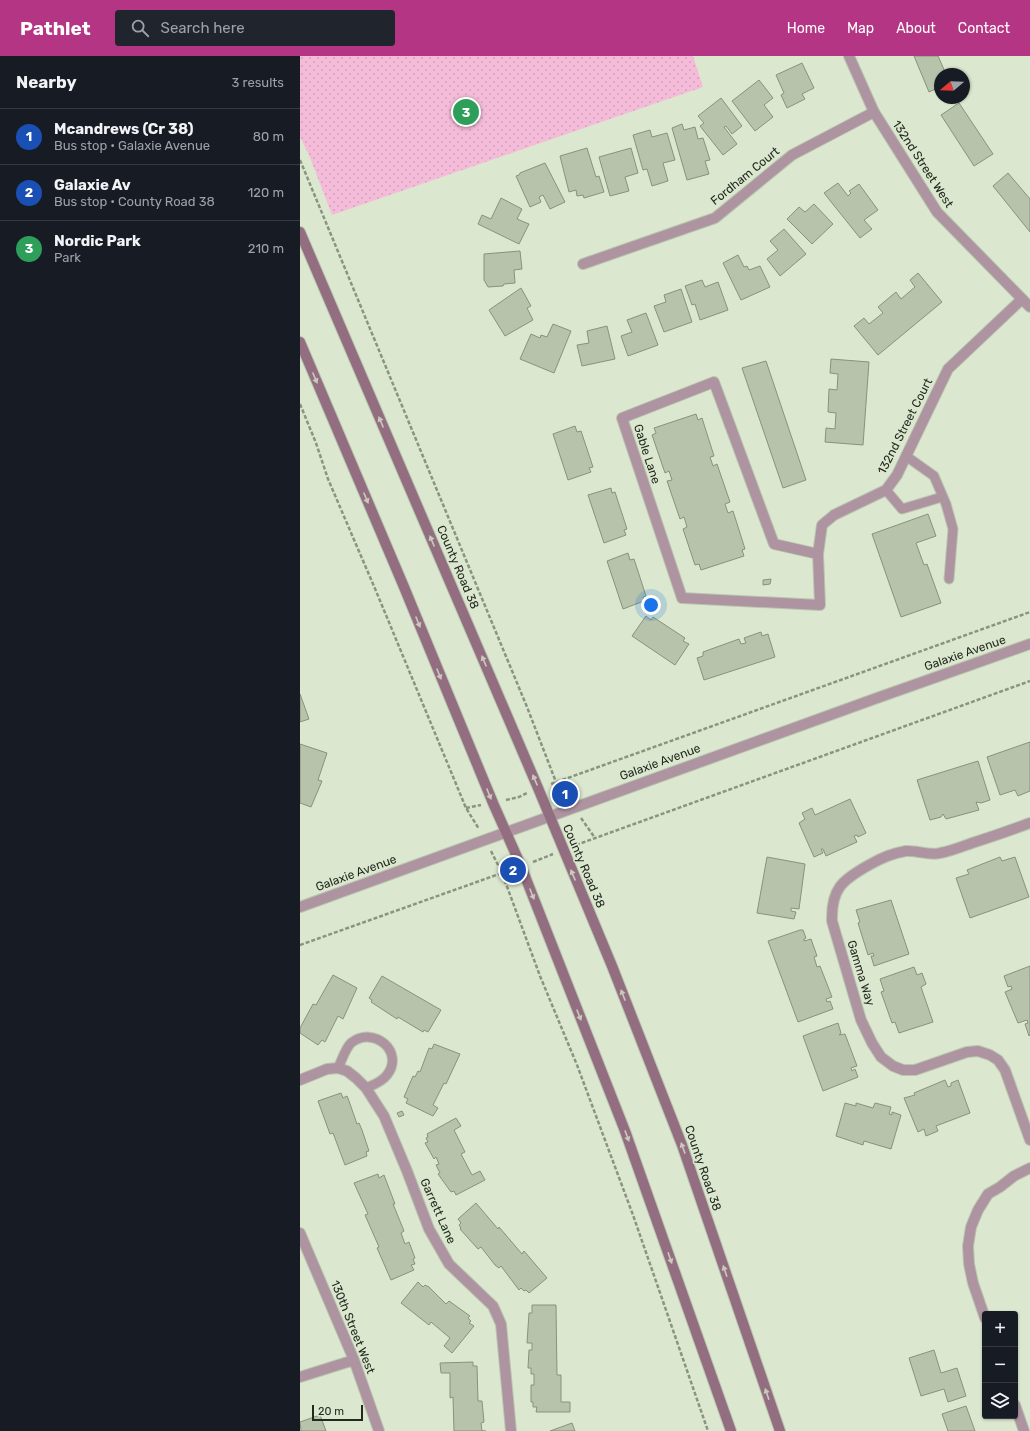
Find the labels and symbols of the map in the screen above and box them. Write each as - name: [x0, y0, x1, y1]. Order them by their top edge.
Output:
- north arrow: [934, 68, 970, 104]
- pin: 3: [453, 97, 479, 127]
- street label: 132nd Street West: [890, 118, 957, 210]
- street label: Fordham Court: [708, 144, 782, 208]
- one-way arrow: [312, 373, 318, 384]
- street label: 132nd Street Court: [875, 375, 935, 476]
- one-way arrow: [378, 416, 384, 427]
- street label: Gable Lane: [631, 422, 663, 486]
- one-way arrow: [363, 492, 369, 504]
- street label: County Road 38: [434, 523, 482, 611]
- one-way arrow: [429, 535, 435, 547]
- your location: [641, 595, 661, 615]
- one-way arrow: [416, 617, 422, 629]
- street label: Galaxie Avenue: [922, 632, 1008, 673]
- one-way arrow: [480, 654, 486, 666]
- one-way arrow: [437, 668, 443, 680]
- street label: Galaxie Avenue: [618, 741, 703, 783]
- one-way arrow: [531, 774, 537, 786]
- pin: 1: [552, 779, 578, 809]
- one-way arrow: [486, 788, 492, 799]
- street label: County Road 38: [560, 822, 608, 910]
- street label: Galaxie Avenue: [314, 852, 399, 894]
- pin: 2: [500, 855, 526, 885]
- one-way arrow: [570, 869, 576, 881]
- one-way arrow: [529, 888, 535, 900]
- street label: Gamma Way: [844, 938, 878, 1008]
- one-way arrow: [620, 989, 626, 1001]
- one-way arrow: [577, 1009, 583, 1021]
- street label: County Road 38: [682, 1123, 724, 1213]
- one-way arrow: [624, 1130, 630, 1142]
- one-way arrow: [680, 1142, 686, 1154]
- street label: Garrett Lane: [417, 1176, 459, 1246]
- one-way arrow: [668, 1253, 674, 1265]
- one-way arrow: [722, 1265, 728, 1277]
- street label: 130th Street West: [328, 1278, 378, 1376]
- one-way arrow: [764, 1388, 770, 1400]
- scale bar: [312, 1403, 363, 1422]

